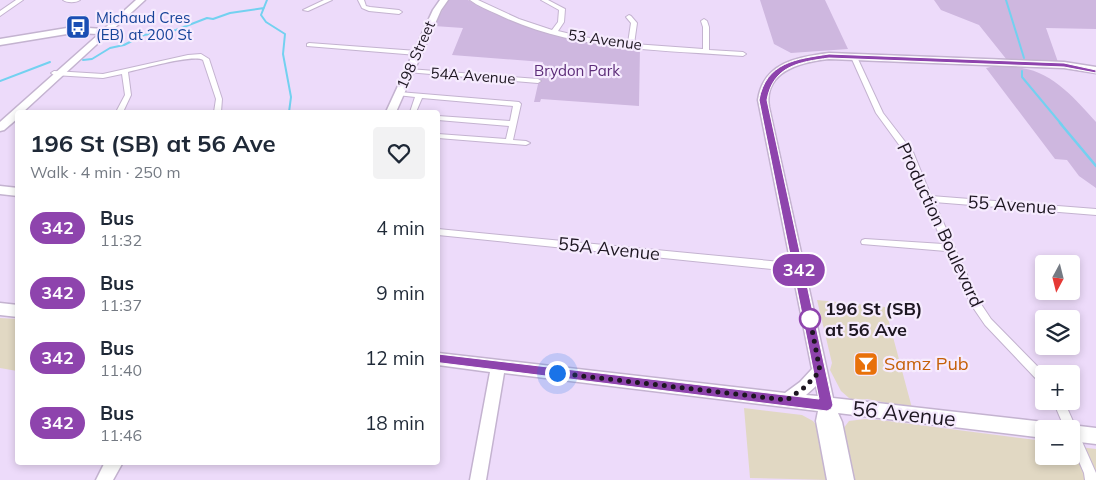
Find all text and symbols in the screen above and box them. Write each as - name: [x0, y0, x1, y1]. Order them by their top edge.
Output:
- place label: Michaud Cres (EB) at 200 St: [96, 8, 192, 44]
- bus stop icon: Michaud Cres (EB) at 200 St: [65, 14, 91, 40]
- street label: 198 Street: [392, 18, 439, 92]
- street label: 53 Avenue: [567, 25, 643, 54]
- park label: Brydon Park: [534, 61, 620, 80]
- street label: 54A Avenue: [430, 63, 516, 88]
- button: heart: [373, 127, 425, 179]
- text: 196 St (SB) at 56 Ave: [30, 128, 276, 158]
- street label: Production Boulevard: [892, 139, 989, 311]
- text: Walk · 4 min · 250 m: [30, 162, 181, 182]
- street label: 55 Avenue: [967, 190, 1057, 219]
- text: Bus: [100, 206, 134, 230]
- text: 342: [41, 216, 74, 239]
- text: 4 min: [376, 216, 425, 240]
- text: 11:32: [100, 230, 142, 250]
- street label: 55A Avenue: [557, 232, 661, 265]
- line badge: 342: [770, 254, 828, 286]
- north arrow: [1035, 255, 1080, 300]
- map controls: [1035, 255, 1080, 465]
- text: 342: [783, 258, 815, 281]
- text: Bus: [100, 271, 134, 295]
- text: 342: [41, 281, 74, 304]
- text: 9 min: [376, 281, 425, 305]
- text: 11:37: [100, 295, 142, 315]
- place label: 196 St (SB) at 56 Ave: [825, 297, 922, 341]
- marker: 196 St (SB) at 56 Ave: [799, 308, 821, 330]
- button: layers: [1035, 310, 1080, 355]
- text: Bus: [100, 336, 134, 360]
- text: 342: [41, 346, 74, 369]
- text: 12 min: [365, 346, 425, 370]
- bar icon: Samz Pub: [853, 351, 879, 377]
- place label: Samz Pub: [884, 352, 969, 375]
- text: 11:40: [100, 360, 142, 380]
- your location: [545, 361, 570, 386]
- button: +: [1035, 365, 1080, 410]
- street label: 56 Avenue: [851, 395, 957, 431]
- text: Bus: [100, 401, 134, 425]
- text: 342: [41, 411, 74, 434]
- text: 18 min: [365, 411, 425, 435]
- button: −: [1035, 420, 1080, 465]
- text: 11:46: [100, 425, 142, 445]

